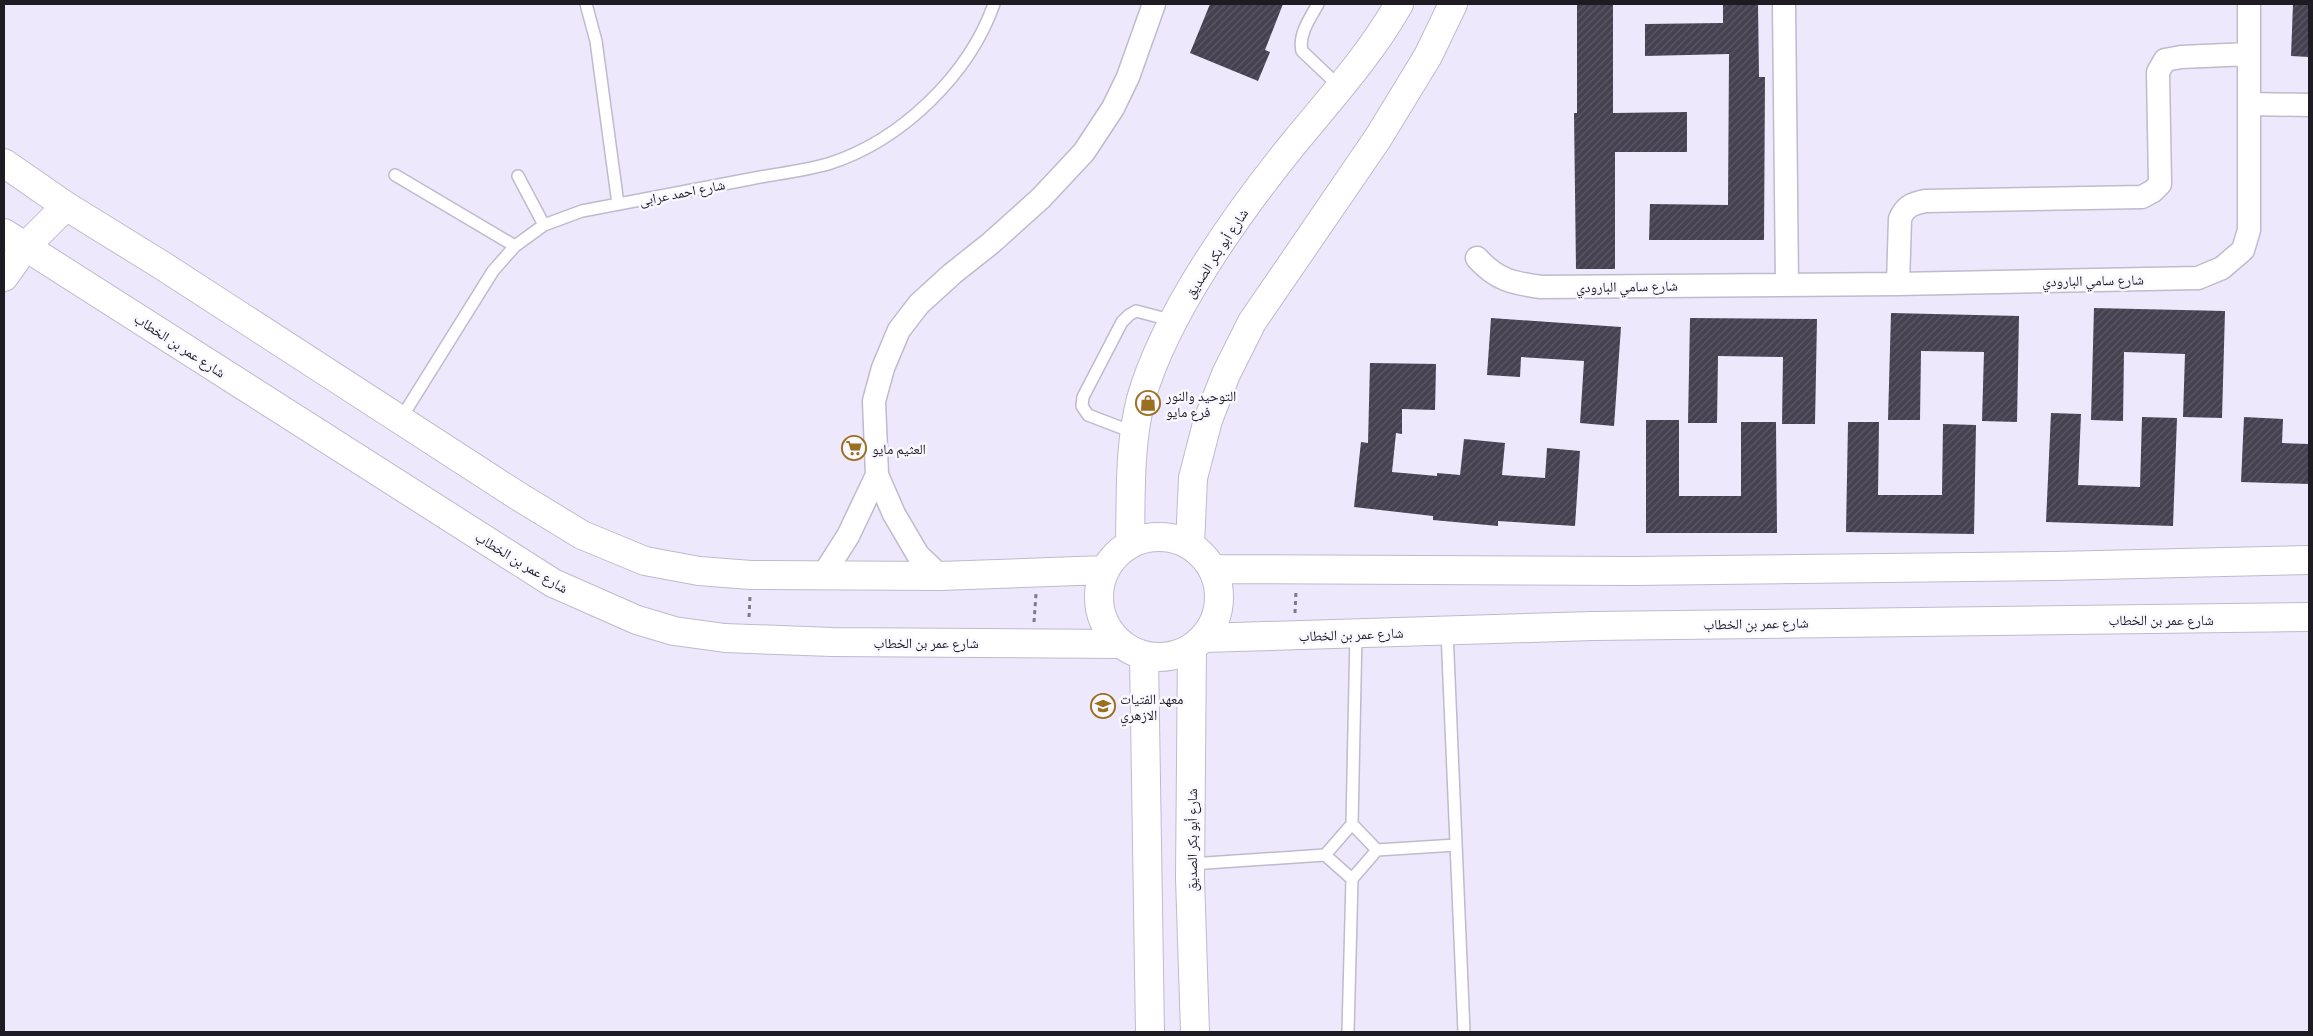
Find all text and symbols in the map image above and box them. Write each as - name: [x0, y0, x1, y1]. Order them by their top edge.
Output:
- street label: شارع احمد عرابى: [637, 173, 727, 211]
- street label: شارع أبو بكر الصديق: [1179, 204, 1253, 302]
- street label: شارع سامي البارودي: [2042, 269, 2144, 293]
- street label: شارع سامي البارودي: [1576, 275, 1678, 299]
- street label: شارع عمر بن الخطاب: [130, 308, 230, 382]
- place label: التوحيد والنور فرع مايو: [1165, 385, 1236, 422]
- shop icon: التوحيد والنور فرع مايو: [1135, 390, 1161, 416]
- supermarket icon: العثيم مايو: [841, 435, 867, 461]
- place label: العثيم مايو: [872, 438, 926, 459]
- street label: شارع عمر بن الخطاب: [472, 526, 572, 598]
- street label: شارع عمر بن الخطاب: [2108, 609, 2214, 630]
- street label: شارع عمر بن الخطاب: [1703, 612, 1809, 634]
- street label: شارع عمر بن الخطاب: [1298, 622, 1404, 646]
- street label: شارع عمر بن الخطاب: [873, 632, 979, 653]
- place label: معهد الفتيات الازهري: [1120, 688, 1183, 726]
- school or university icon: معهد الفتيات الازهري: [1090, 693, 1116, 719]
- street label: شارع أبو بكر الصديق: [1181, 788, 1202, 892]

